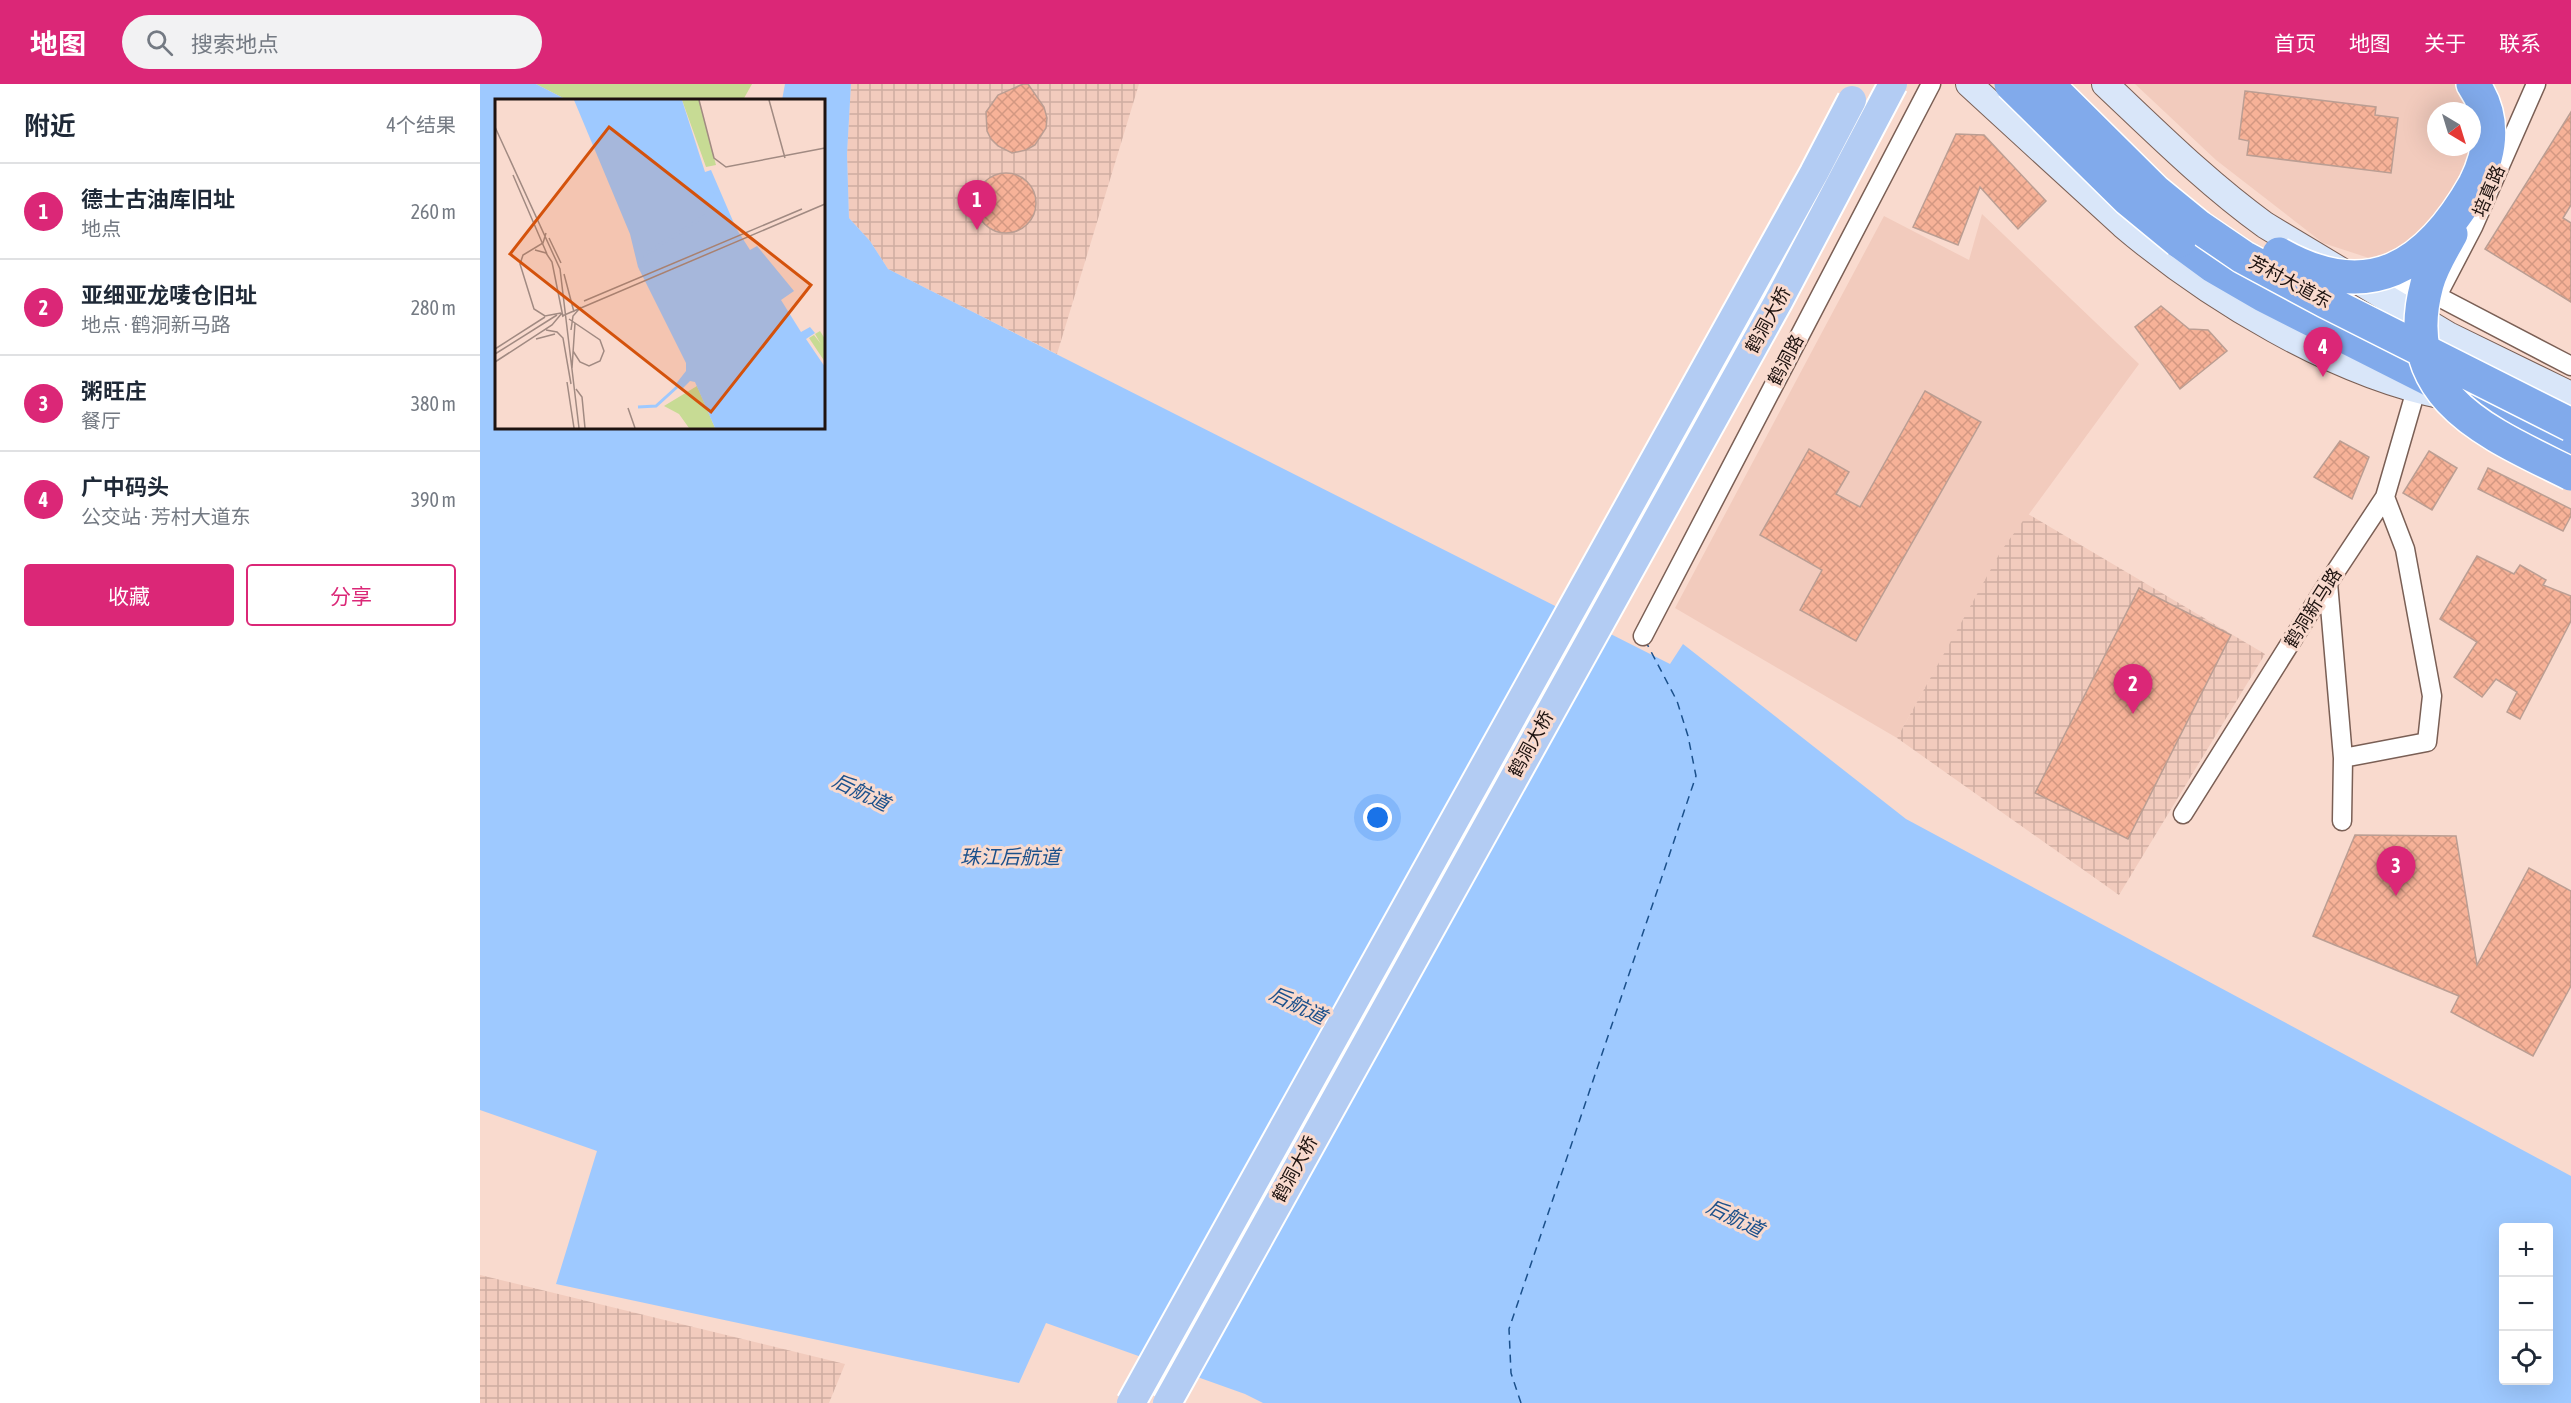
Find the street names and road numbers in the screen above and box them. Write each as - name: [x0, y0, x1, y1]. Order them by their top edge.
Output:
- street label: 培真路: [2468, 162, 2509, 220]
- street label: 芳村大道东: [2246, 251, 2335, 312]
- street label: 鹤洞大桥: [1741, 283, 1794, 356]
- street label: 鹤洞路: [1764, 331, 1808, 389]
- street label: 鹤洞新马路: [2280, 564, 2345, 651]
- street label: 鹤洞大桥: [1504, 707, 1557, 780]
- street label: 鹤洞大桥: [1268, 1132, 1321, 1205]

